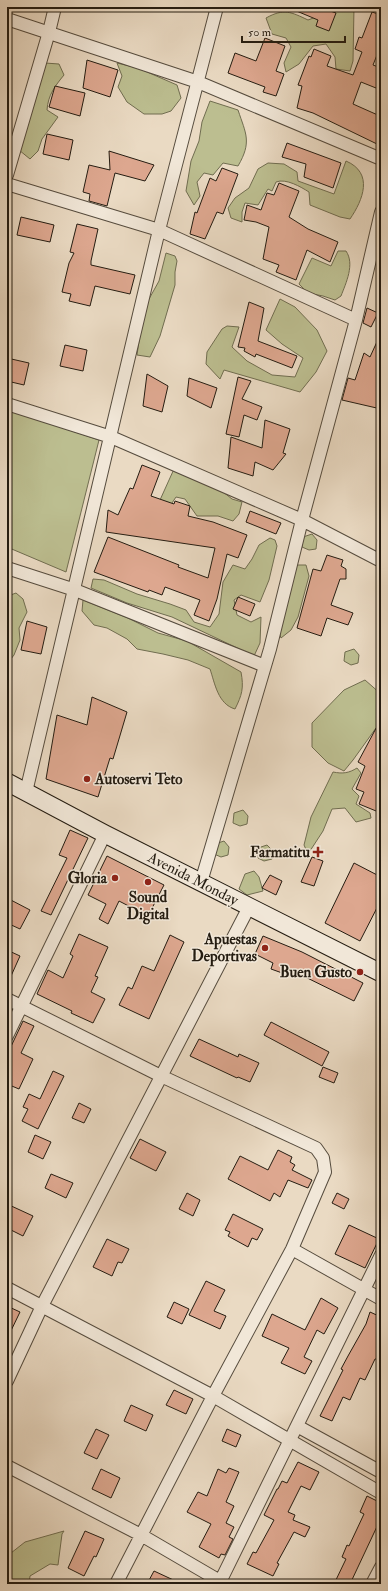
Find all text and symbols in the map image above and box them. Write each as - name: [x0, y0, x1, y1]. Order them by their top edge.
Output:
- scale bar: [242, 18, 345, 44]
- text: 50 m: [248, 25, 272, 40]
- place label: Autoservi Teto: [94, 770, 183, 789]
- marker: Autoservi Teto: [82, 774, 92, 784]
- place label: Farmatitu: [250, 843, 310, 862]
- marker: Farmatitu: [313, 847, 323, 857]
- street label: Avenida Monday: [144, 848, 242, 910]
- place label: Gloria: [68, 869, 108, 888]
- marker: Gloria: [110, 873, 120, 883]
- marker: Sound Digital: [143, 877, 153, 887]
- place label: Sound Digital: [127, 888, 169, 925]
- place label: Apuestas Deportivas: [192, 930, 257, 967]
- marker: Apuestas Deportivas: [260, 943, 270, 953]
- place label: Buen Gusto: [280, 963, 353, 982]
- marker: Buen Gusto: [355, 967, 365, 977]

